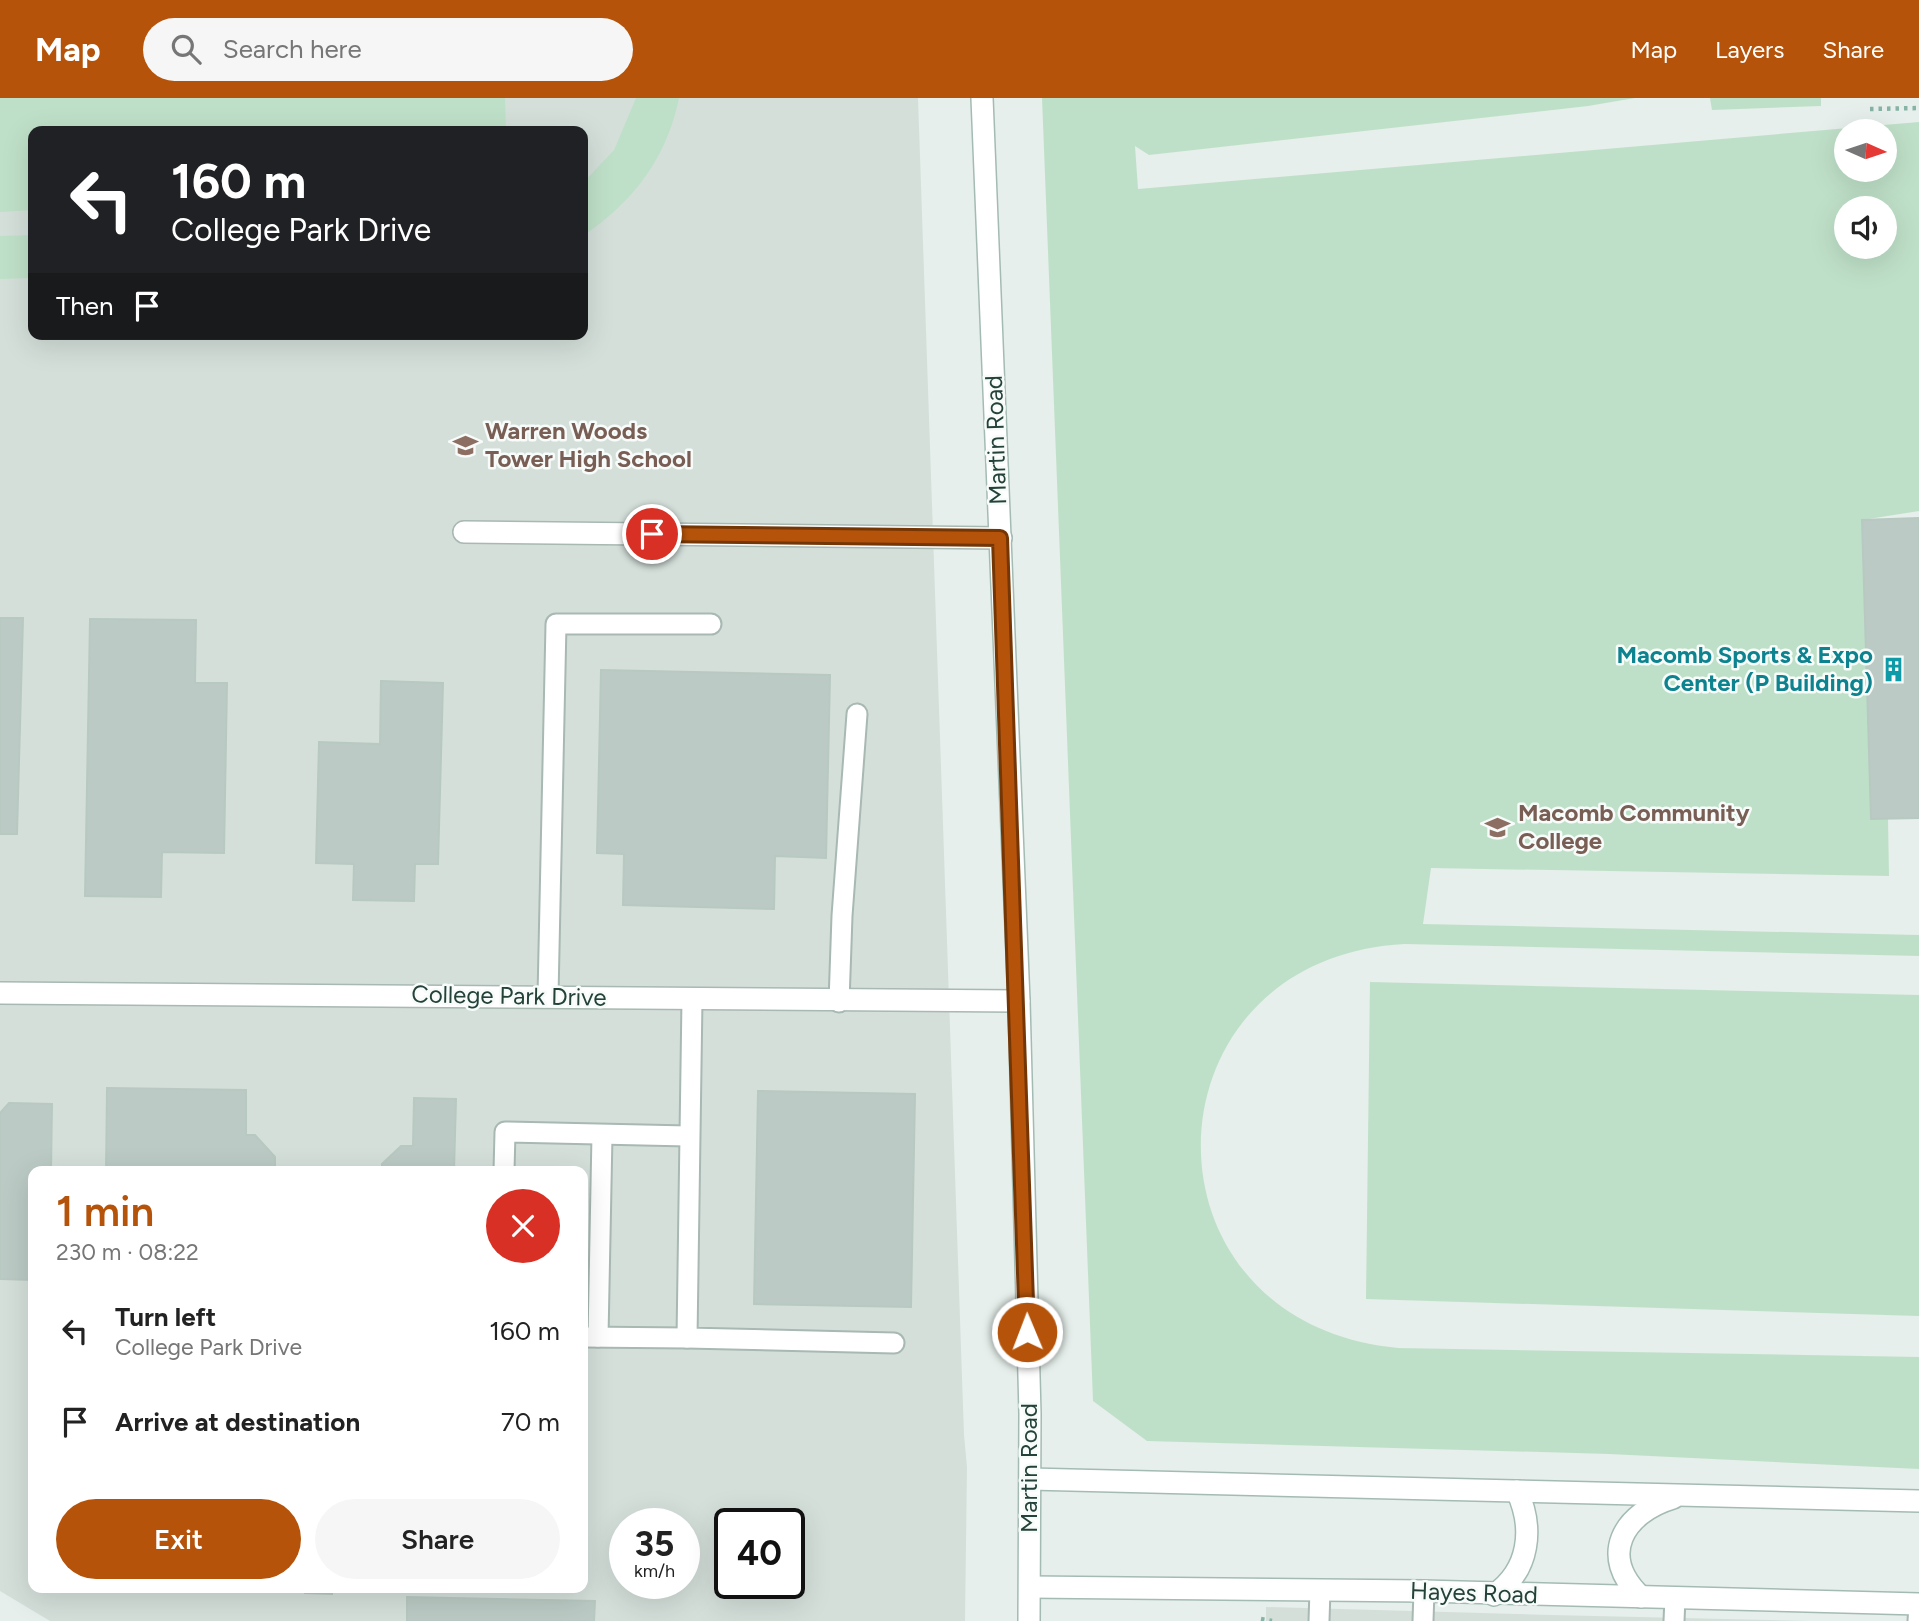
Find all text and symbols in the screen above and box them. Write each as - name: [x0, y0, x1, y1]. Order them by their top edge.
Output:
- search box: [143, 18, 633, 81]
- text: Map: [35, 30, 101, 69]
- icon: search: [167, 30, 205, 68]
- text: Search here: [223, 33, 362, 65]
- text: Map: [1630, 35, 1677, 64]
- text: Layers: [1715, 35, 1784, 64]
- text: Share: [1822, 35, 1884, 64]
- north arrow: [1834, 119, 1897, 182]
- map controls: [1834, 119, 1897, 259]
- text: 160 m: [171, 151, 306, 210]
- icon: left: [56, 154, 147, 245]
- button: sound: [1834, 196, 1897, 259]
- text: College Park Drive: [171, 211, 431, 249]
- icon: arrive: [128, 287, 166, 325]
- text: Then: [56, 290, 114, 322]
- street label: Martin Road: [979, 375, 1012, 505]
- place label: Warren Woods Tower High School: [485, 416, 692, 473]
- school or university icon: Warren Woods Tower High School: [451, 431, 479, 459]
- pin: [622, 504, 682, 564]
- icon: arrive: [633, 515, 671, 553]
- place label: Macomb Sports & Expo Center (P Building): [1616, 640, 1873, 697]
- building icon: Macomb Sports & Expo Center (P Building): [1879, 655, 1907, 683]
- place label: Macomb Community College: [1518, 798, 1750, 855]
- school or university icon: Macomb Community College: [1484, 813, 1512, 841]
- street label: College Park Drive: [411, 979, 607, 1012]
- text: 1 min: [56, 1186, 154, 1237]
- button: close: [486, 1189, 560, 1263]
- text: 230 m · 08:22: [56, 1238, 199, 1266]
- position arrow: [990, 1295, 1064, 1369]
- text: Turn left: [115, 1301, 216, 1333]
- icon: left: [56, 1312, 94, 1350]
- text: 160 m: [489, 1315, 560, 1347]
- text: College Park Drive: [115, 1333, 302, 1361]
- icon: arrive: [56, 1403, 94, 1441]
- street label: Martin Road: [1014, 1403, 1043, 1533]
- text: Arrive at destination: [115, 1406, 360, 1438]
- text: 70 m: [501, 1406, 560, 1438]
- button: Exit: [56, 1499, 301, 1579]
- button: Share: [315, 1499, 560, 1579]
- speed limit sign: 40: [714, 1508, 805, 1599]
- text: 35: [635, 1523, 674, 1565]
- text: km/h: [634, 1560, 675, 1582]
- street label: Hayes Road: [1410, 1576, 1538, 1609]

